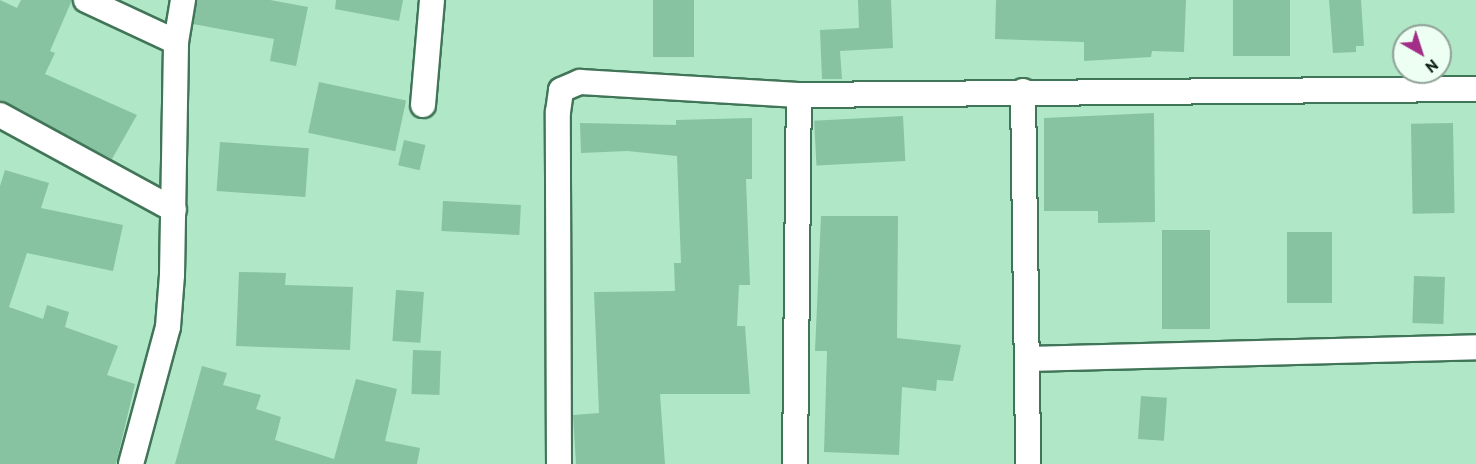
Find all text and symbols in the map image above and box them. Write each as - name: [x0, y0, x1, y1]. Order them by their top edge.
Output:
- north arrow: [1392, 24, 1452, 84]
- text: N: [1422, 55, 1442, 78]

